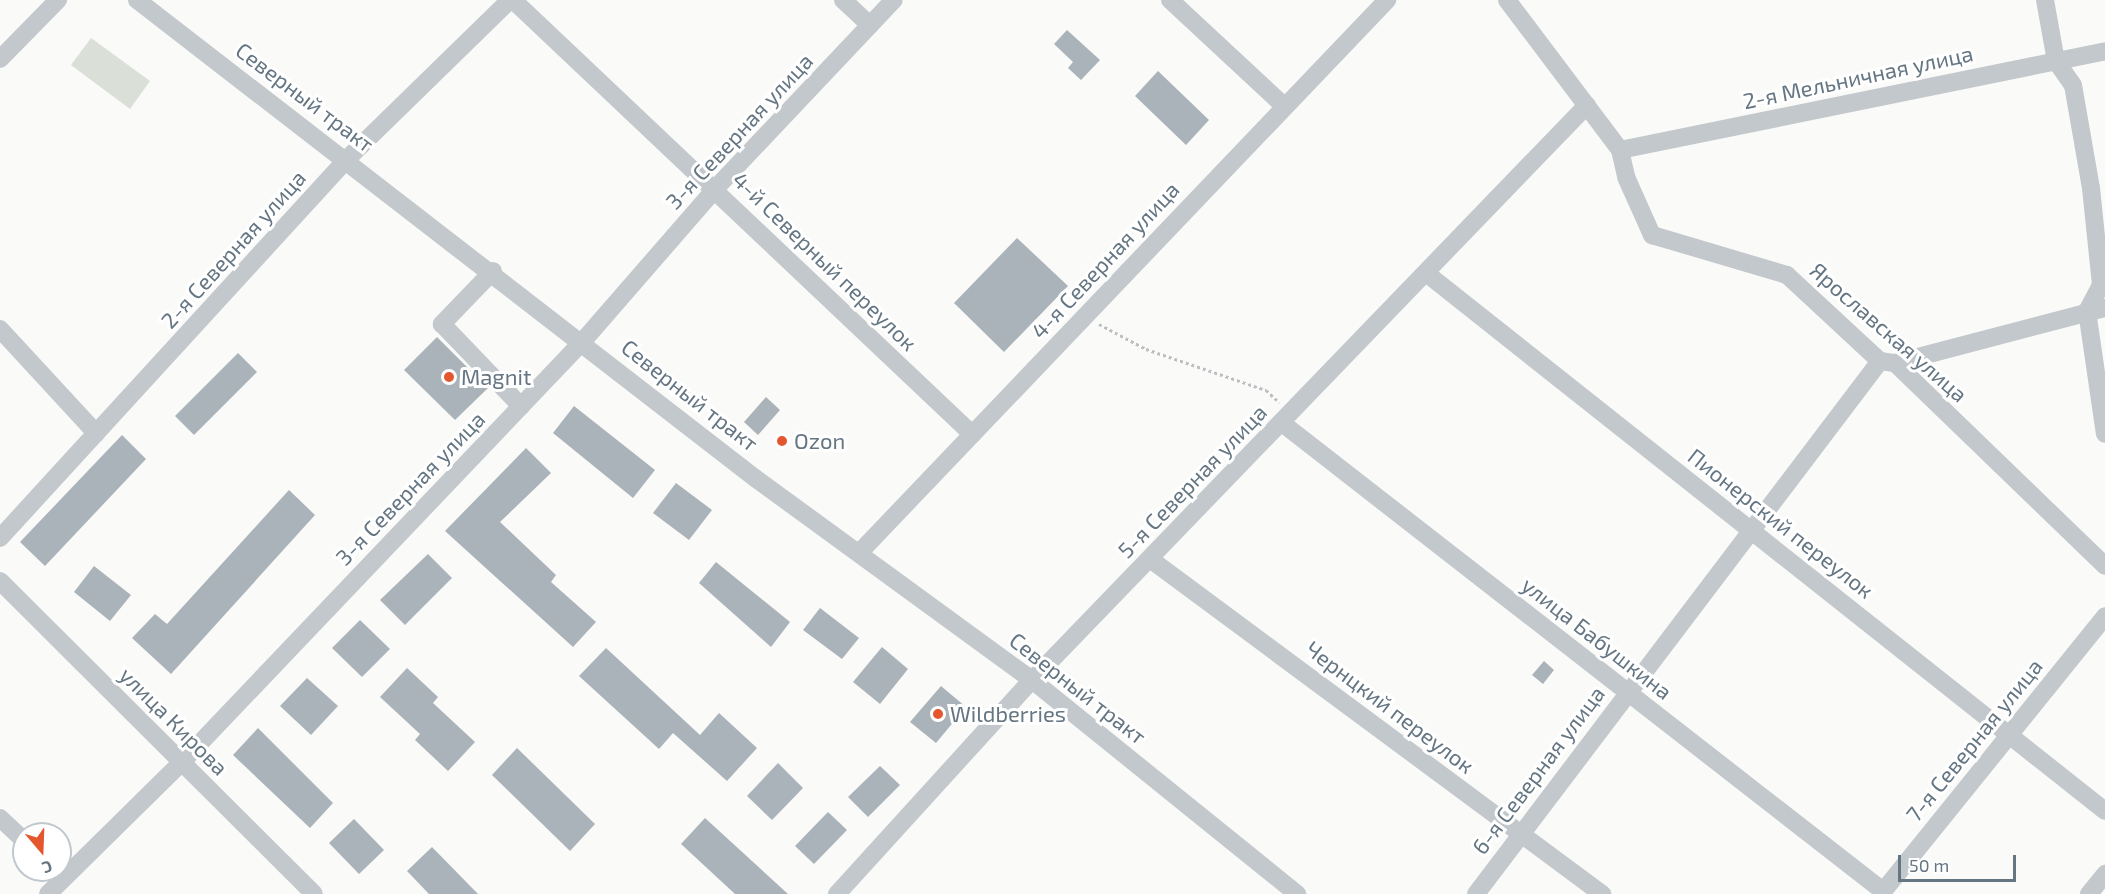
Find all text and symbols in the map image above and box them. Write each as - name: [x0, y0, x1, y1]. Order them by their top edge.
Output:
- street label: Северный тракт: [231, 37, 379, 157]
- street label: 2-я Мельничная улица: [1740, 40, 1976, 114]
- street label: 3-я Северная улица: [660, 48, 818, 214]
- street label: 2-я Северная улица: [155, 165, 311, 333]
- street label: 4-й Северный переулок: [727, 166, 923, 356]
- street label: 4-я Северная улица: [1026, 176, 1184, 344]
- street label: Ярославская улица: [1805, 257, 1973, 407]
- street label: Северный тракт: [616, 334, 764, 456]
- place label: Magnit: [461, 364, 531, 390]
- marker: Magnit: [442, 370, 456, 384]
- street label: 5-я Северная улица: [1112, 399, 1272, 563]
- street label: 3-я Северная улица: [330, 406, 490, 570]
- place label: Ozon: [794, 428, 845, 454]
- marker: Ozon: [775, 434, 789, 448]
- street label: Пионерский переулок: [1683, 442, 1879, 604]
- street label: улица Бабушкина: [1517, 571, 1677, 705]
- street label: Северный тракт: [1004, 627, 1152, 749]
- street label: Чернцкий переулок: [1301, 635, 1479, 779]
- street label: 7-я Северная улица: [1900, 653, 2048, 827]
- street label: улица Кирова: [114, 661, 234, 781]
- street label: 6-я Северная улица: [1466, 681, 1610, 859]
- place label: Wildberries: [950, 701, 1066, 727]
- marker: Wildberries: [931, 707, 945, 721]
- north arrow: [12, 822, 72, 882]
- scale bar: [1901, 843, 2020, 881]
- text: 50 m: [1909, 854, 1949, 876]
- text: С: [40, 857, 55, 878]

